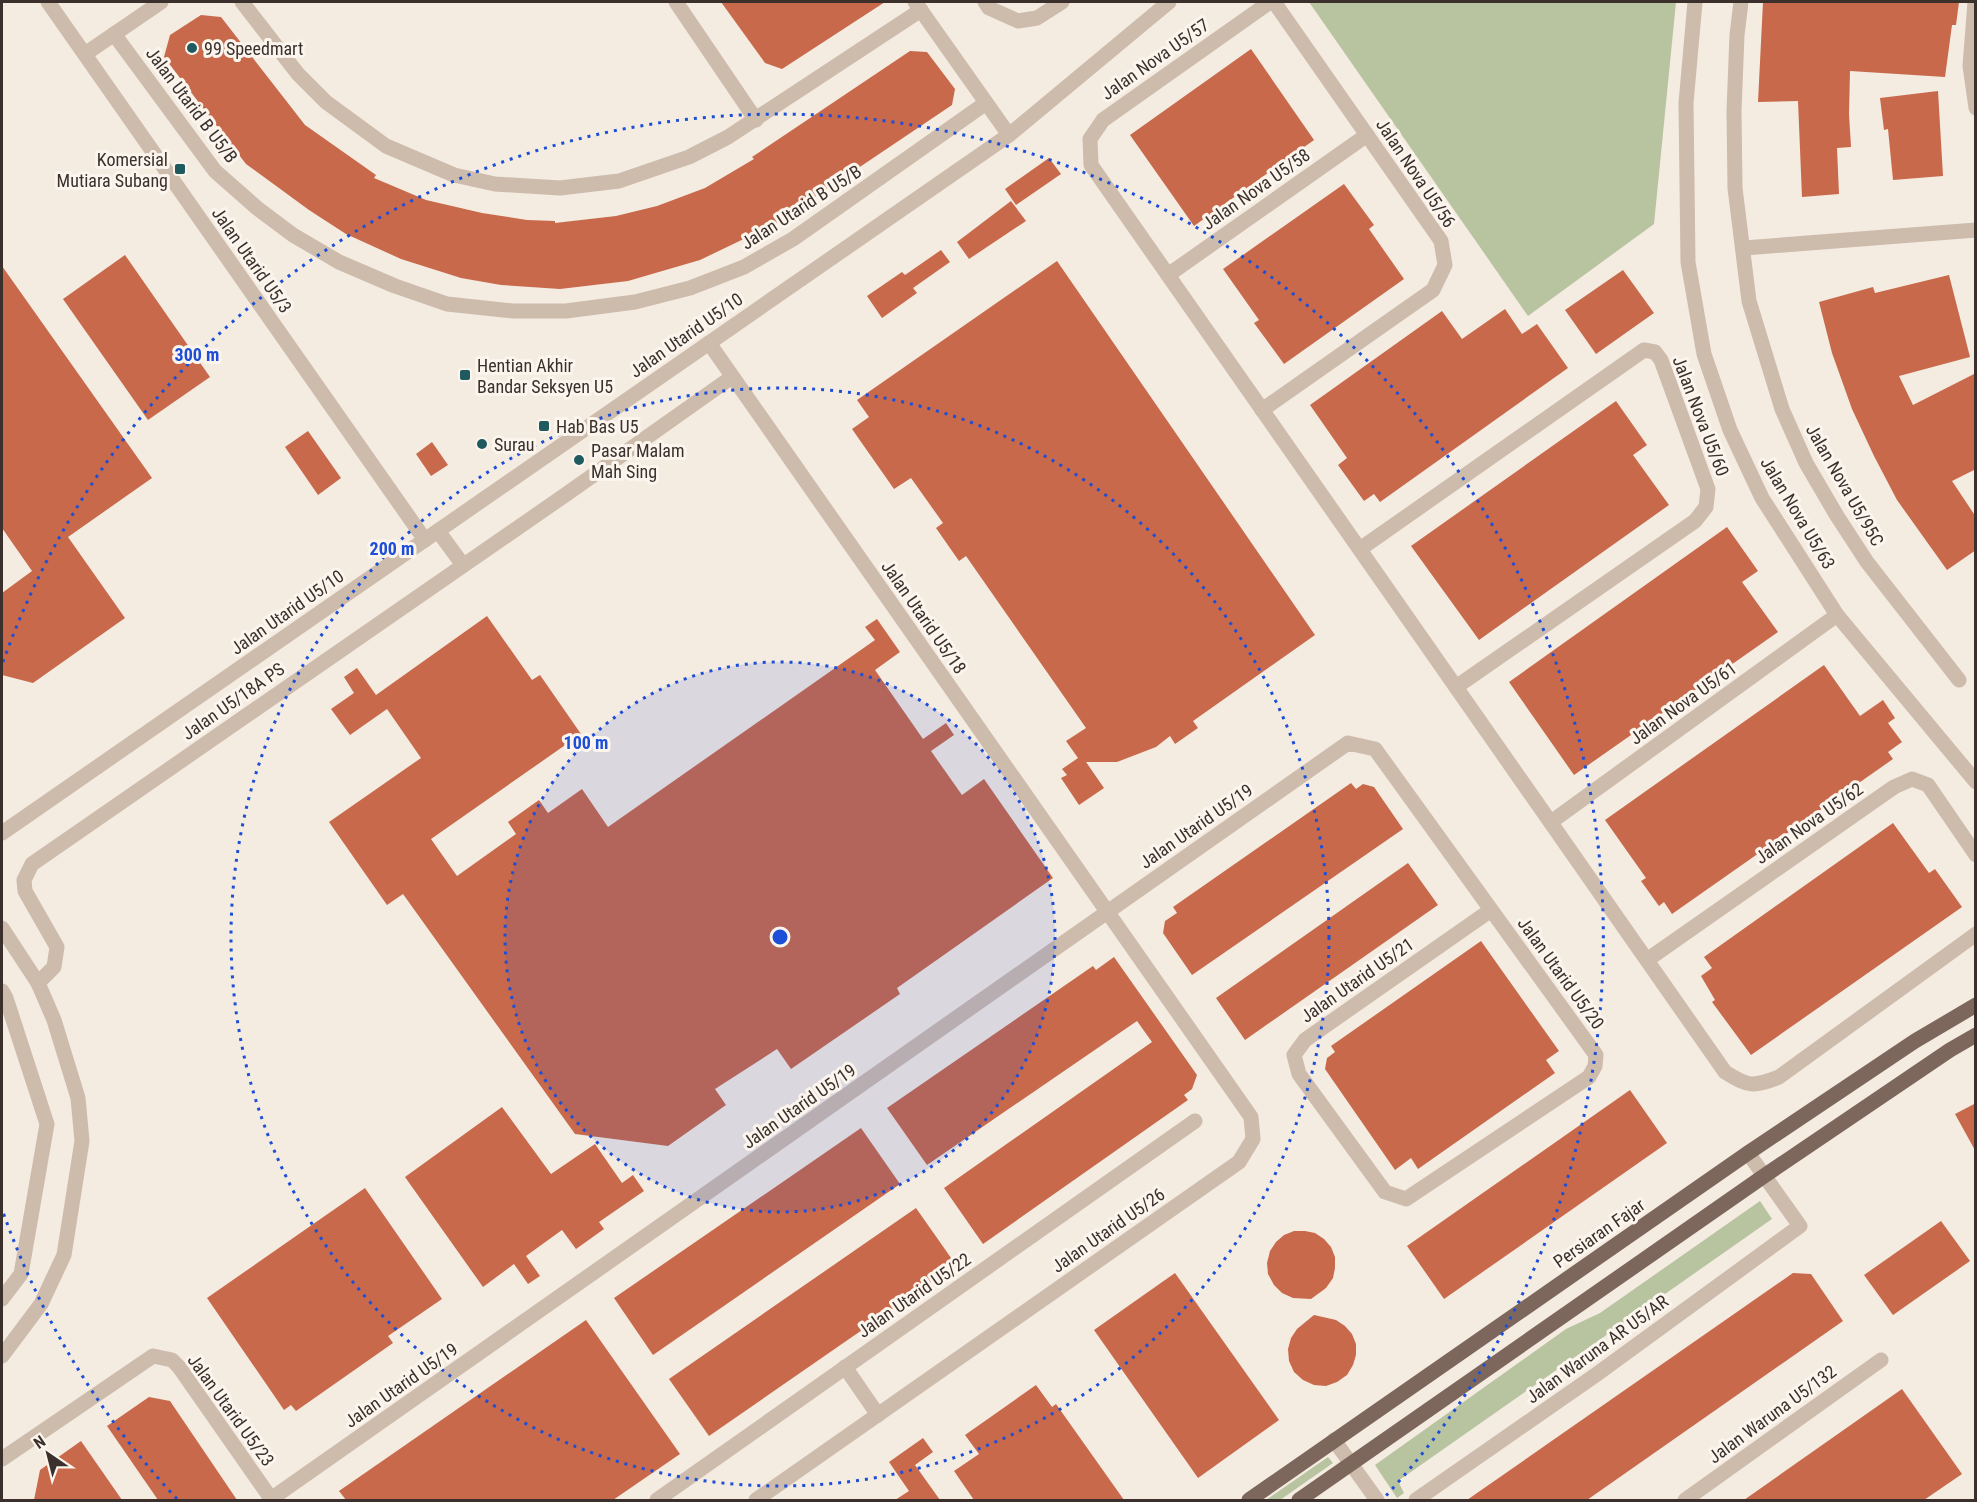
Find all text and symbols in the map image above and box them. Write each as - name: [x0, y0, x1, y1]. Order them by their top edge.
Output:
- street label: Jalan Nova U5/57: [1097, 14, 1213, 104]
- place label: 99 Speedmart: [204, 38, 303, 59]
- marker: 99 Speedmart: [185, 41, 199, 55]
- street label: Jalan Utarid B U5/B: [142, 43, 242, 167]
- street label: Jalan Nova U5/56: [1372, 115, 1460, 231]
- street label: Jalan Nova U5/58: [1198, 144, 1314, 234]
- place label: Komersial Mutiara Subang: [57, 149, 168, 191]
- street label: Jalan Utarid B U5/B: [737, 160, 865, 254]
- marker: Komersial Mutiara Subang: [173, 162, 187, 176]
- street label: Jalan Utarid U5/3: [208, 203, 296, 317]
- street label: Jalan Utarid U5/10: [625, 288, 747, 382]
- text: 300 m: [175, 344, 219, 365]
- street label: Jalan Nova U5/60: [1668, 353, 1734, 479]
- place label: Hentian Akhir Bandar Seksyen U5: [477, 355, 613, 397]
- marker: Hentian Akhir Bandar Seksyen U5: [458, 368, 472, 382]
- place label: Hab Bas U5: [556, 416, 639, 437]
- marker: Hab Bas U5: [537, 419, 551, 433]
- street label: Jalan Nova U5/95C: [1802, 420, 1888, 550]
- place label: Surau: [494, 434, 535, 455]
- marker: Surau: [475, 437, 489, 451]
- place label: Pasar Malam Mah Sing: [591, 440, 684, 482]
- marker: Pasar Malam Mah Sing: [572, 453, 586, 467]
- street label: Jalan Nova U5/63: [1756, 453, 1840, 573]
- text: 200 m: [370, 538, 414, 559]
- street label: Jalan Utarid U5/18: [877, 556, 971, 678]
- street label: Jalan Utarid U5/10: [226, 565, 348, 659]
- street label: Jalan Nova U5/61: [1626, 657, 1740, 749]
- street label: Jalan U5/18A PS: [178, 658, 288, 744]
- text: 100 m: [564, 732, 608, 753]
- street label: Jalan Nova U5/62: [1751, 778, 1867, 868]
- street label: Jalan Utarid U5/19: [1135, 779, 1257, 873]
- street label: Jalan Utarid U5/20: [1513, 913, 1609, 1033]
- centre of rings: [770, 927, 790, 947]
- street label: Jalan Utarid U5/21: [1296, 933, 1418, 1027]
- street label: Jalan Utarid U5/19: [738, 1059, 860, 1153]
- street label: Jalan Utarid U5/26: [1047, 1183, 1169, 1277]
- street label: Persiaran Fajar: [1549, 1194, 1649, 1272]
- street label: Jalan Utarid U5/22: [853, 1248, 975, 1342]
- street label: Jalan Waruna AR U5/AR: [1522, 1290, 1672, 1408]
- street label: Jalan Utarid U5/19: [340, 1338, 462, 1432]
- street label: Jalan Utarid U5/23: [183, 1350, 279, 1470]
- street label: Jalan Waruna U5/132: [1704, 1360, 1840, 1467]
- north arrow: [18, 1424, 78, 1484]
- text: N: [30, 1432, 49, 1453]

